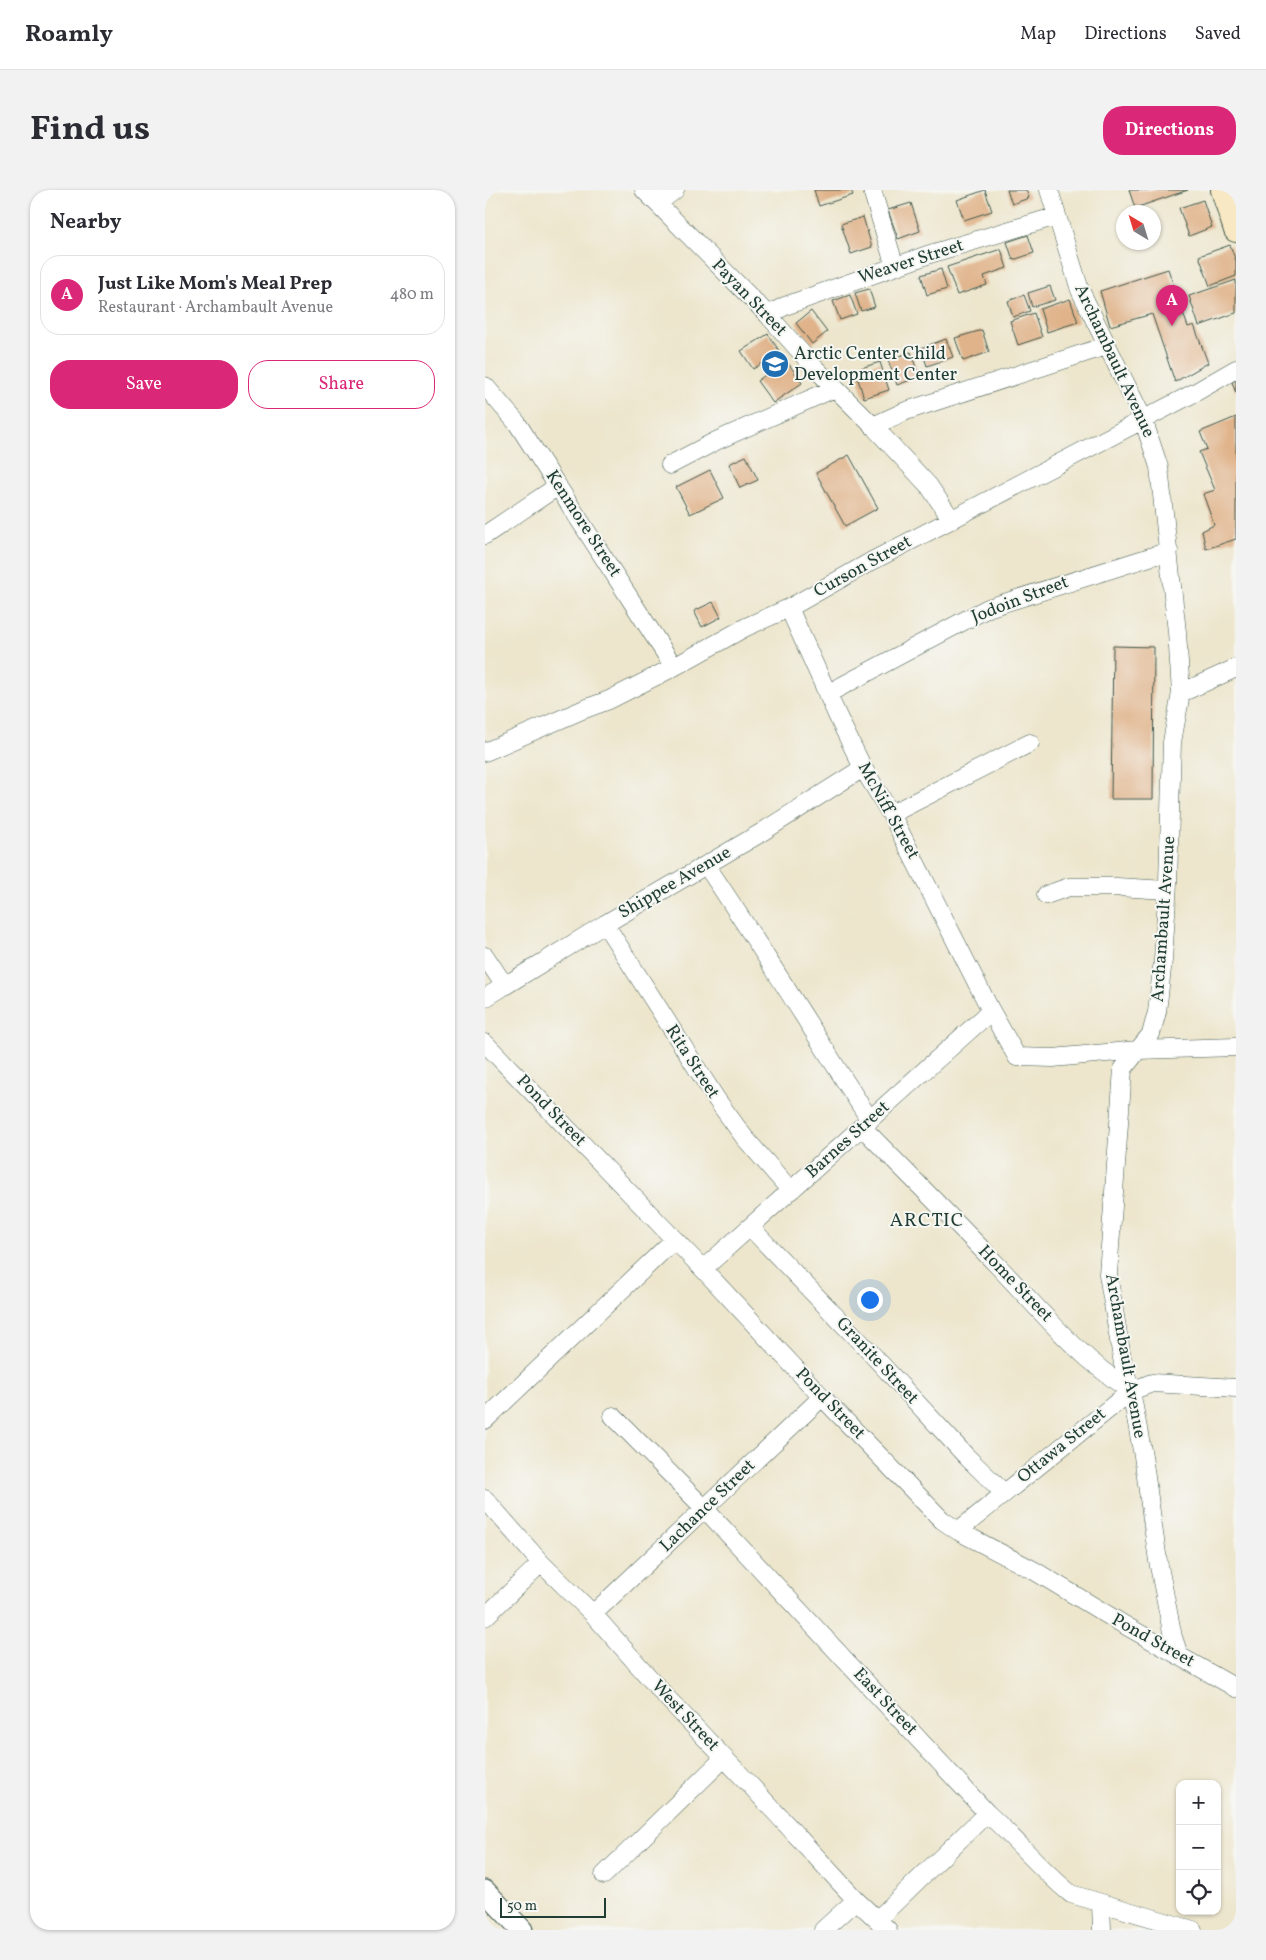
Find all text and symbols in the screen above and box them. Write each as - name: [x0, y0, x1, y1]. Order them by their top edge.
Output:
- text: Roamly: [25, 18, 113, 52]
- text: Map: [1020, 22, 1056, 47]
- text: Directions: [1084, 22, 1167, 47]
- text: Saved: [1195, 22, 1241, 47]
- text: Find us: [30, 106, 150, 154]
- button: Directions: [1103, 106, 1236, 155]
- north arrow: [1116, 205, 1161, 250]
- text: Nearby: [50, 208, 121, 237]
- street label: Weaver Street: [855, 233, 967, 291]
- street label: Payan Street: [706, 254, 792, 342]
- text: Just Like Mom's Meal Prep: [98, 271, 332, 297]
- street label: Archambault Avenue: [1067, 280, 1161, 442]
- text: A: [61, 284, 73, 306]
- text: 480 m: [390, 284, 434, 306]
- pin: A: [1156, 285, 1188, 326]
- text: Restaurant · Archambault Avenue: [98, 297, 333, 319]
- place label: Arctic Center Child Development Center: [794, 342, 957, 388]
- school or university icon: Arctic Center Child Development Center: [760, 349, 790, 379]
- button: Save: [50, 360, 238, 409]
- button: Share: [248, 360, 435, 409]
- street label: Kenmore Street: [539, 466, 627, 582]
- street label: Curson Street: [810, 530, 916, 604]
- street label: Jodoin Street: [968, 570, 1072, 630]
- street label: McNiff Street: [851, 758, 925, 864]
- street label: Archambault Avenue: [1146, 835, 1182, 1003]
- street label: Shippee Avenue: [614, 841, 736, 925]
- street label: Rita Street: [659, 1020, 725, 1104]
- street label: Pond Street: [510, 1069, 592, 1153]
- street label: Barnes Street: [800, 1095, 896, 1185]
- district label: ARCTIC: [890, 1208, 964, 1234]
- street label: Home Street: [972, 1240, 1058, 1328]
- street label: Archambault Avenue: [1098, 1272, 1152, 1440]
- your location: [857, 1287, 883, 1313]
- street label: Granite Street: [830, 1312, 924, 1410]
- street label: Pond Street: [789, 1362, 871, 1446]
- street label: Ottawa Street: [1012, 1402, 1112, 1490]
- street label: Lachance Street: [655, 1454, 761, 1558]
- street label: Pond Street: [1107, 1608, 1199, 1674]
- street label: East Street: [847, 1663, 923, 1741]
- street label: West Street: [645, 1675, 725, 1757]
- map controls: [1176, 1780, 1221, 1915]
- button: +: [1176, 1780, 1221, 1825]
- button: −: [1176, 1825, 1221, 1870]
- button: locate: [1176, 1870, 1221, 1915]
- scale bar: [500, 1895, 606, 1918]
- text: 50 m: [507, 1897, 537, 1916]

